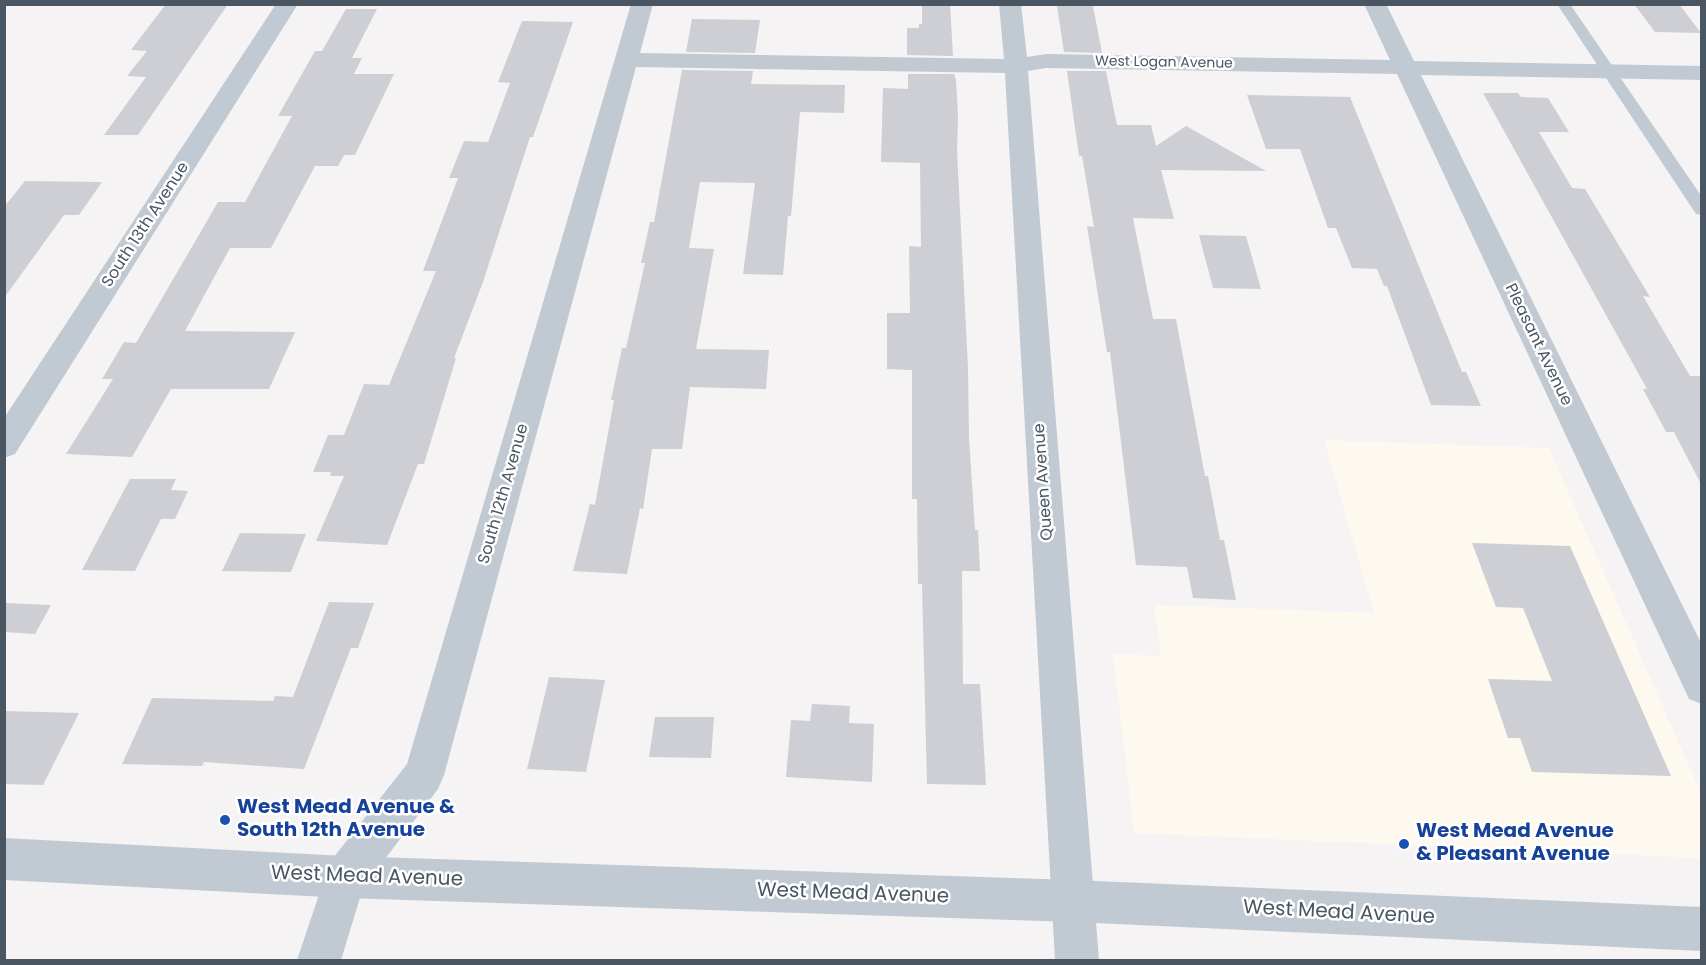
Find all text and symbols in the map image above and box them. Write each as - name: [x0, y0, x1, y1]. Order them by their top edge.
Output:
- street label: West Logan Avenue: [1095, 53, 1233, 73]
- street label: South 13th Avenue: [98, 159, 194, 291]
- street label: Pleasant Avenue: [1500, 281, 1576, 409]
- street label: South 12th Avenue: [475, 422, 533, 566]
- street label: Queen Avenue: [1030, 423, 1058, 541]
- place label: West Mead Avenue & South 12th Avenue: [237, 796, 455, 843]
- marker: West Mead Avenue & South 12th Avenue: [218, 813, 232, 827]
- place label: West Mead Avenue & Pleasant Avenue: [1416, 820, 1614, 867]
- marker: West Mead Avenue & Pleasant Avenue: [1397, 837, 1411, 851]
- street label: West Mead Avenue: [271, 862, 463, 892]
- street label: West Mead Avenue: [757, 879, 949, 909]
- street label: West Mead Avenue: [1242, 896, 1436, 930]

